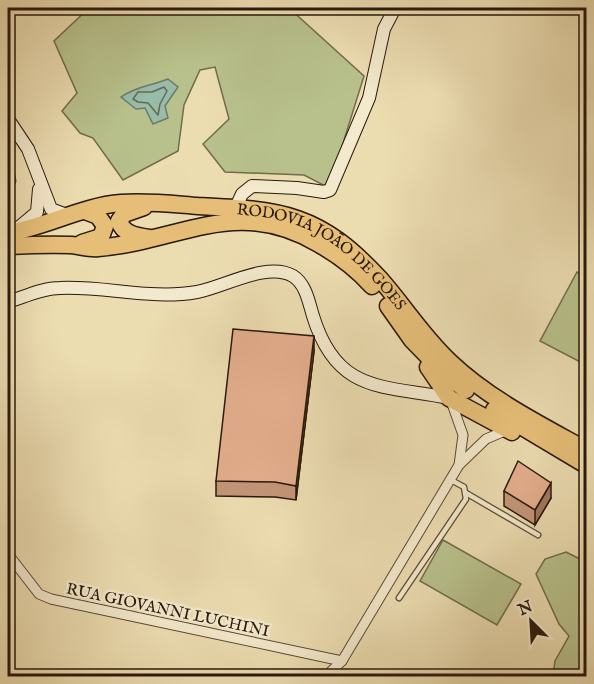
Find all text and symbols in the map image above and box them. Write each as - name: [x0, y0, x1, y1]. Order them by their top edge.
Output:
- street label: RODOVIA JOÃO DE GOES: [236, 200, 410, 315]
- street label: RUA GIOVANNI LUCHINI: [64, 580, 271, 642]
- north arrow: [501, 591, 561, 651]
- text: N: [514, 597, 536, 621]

